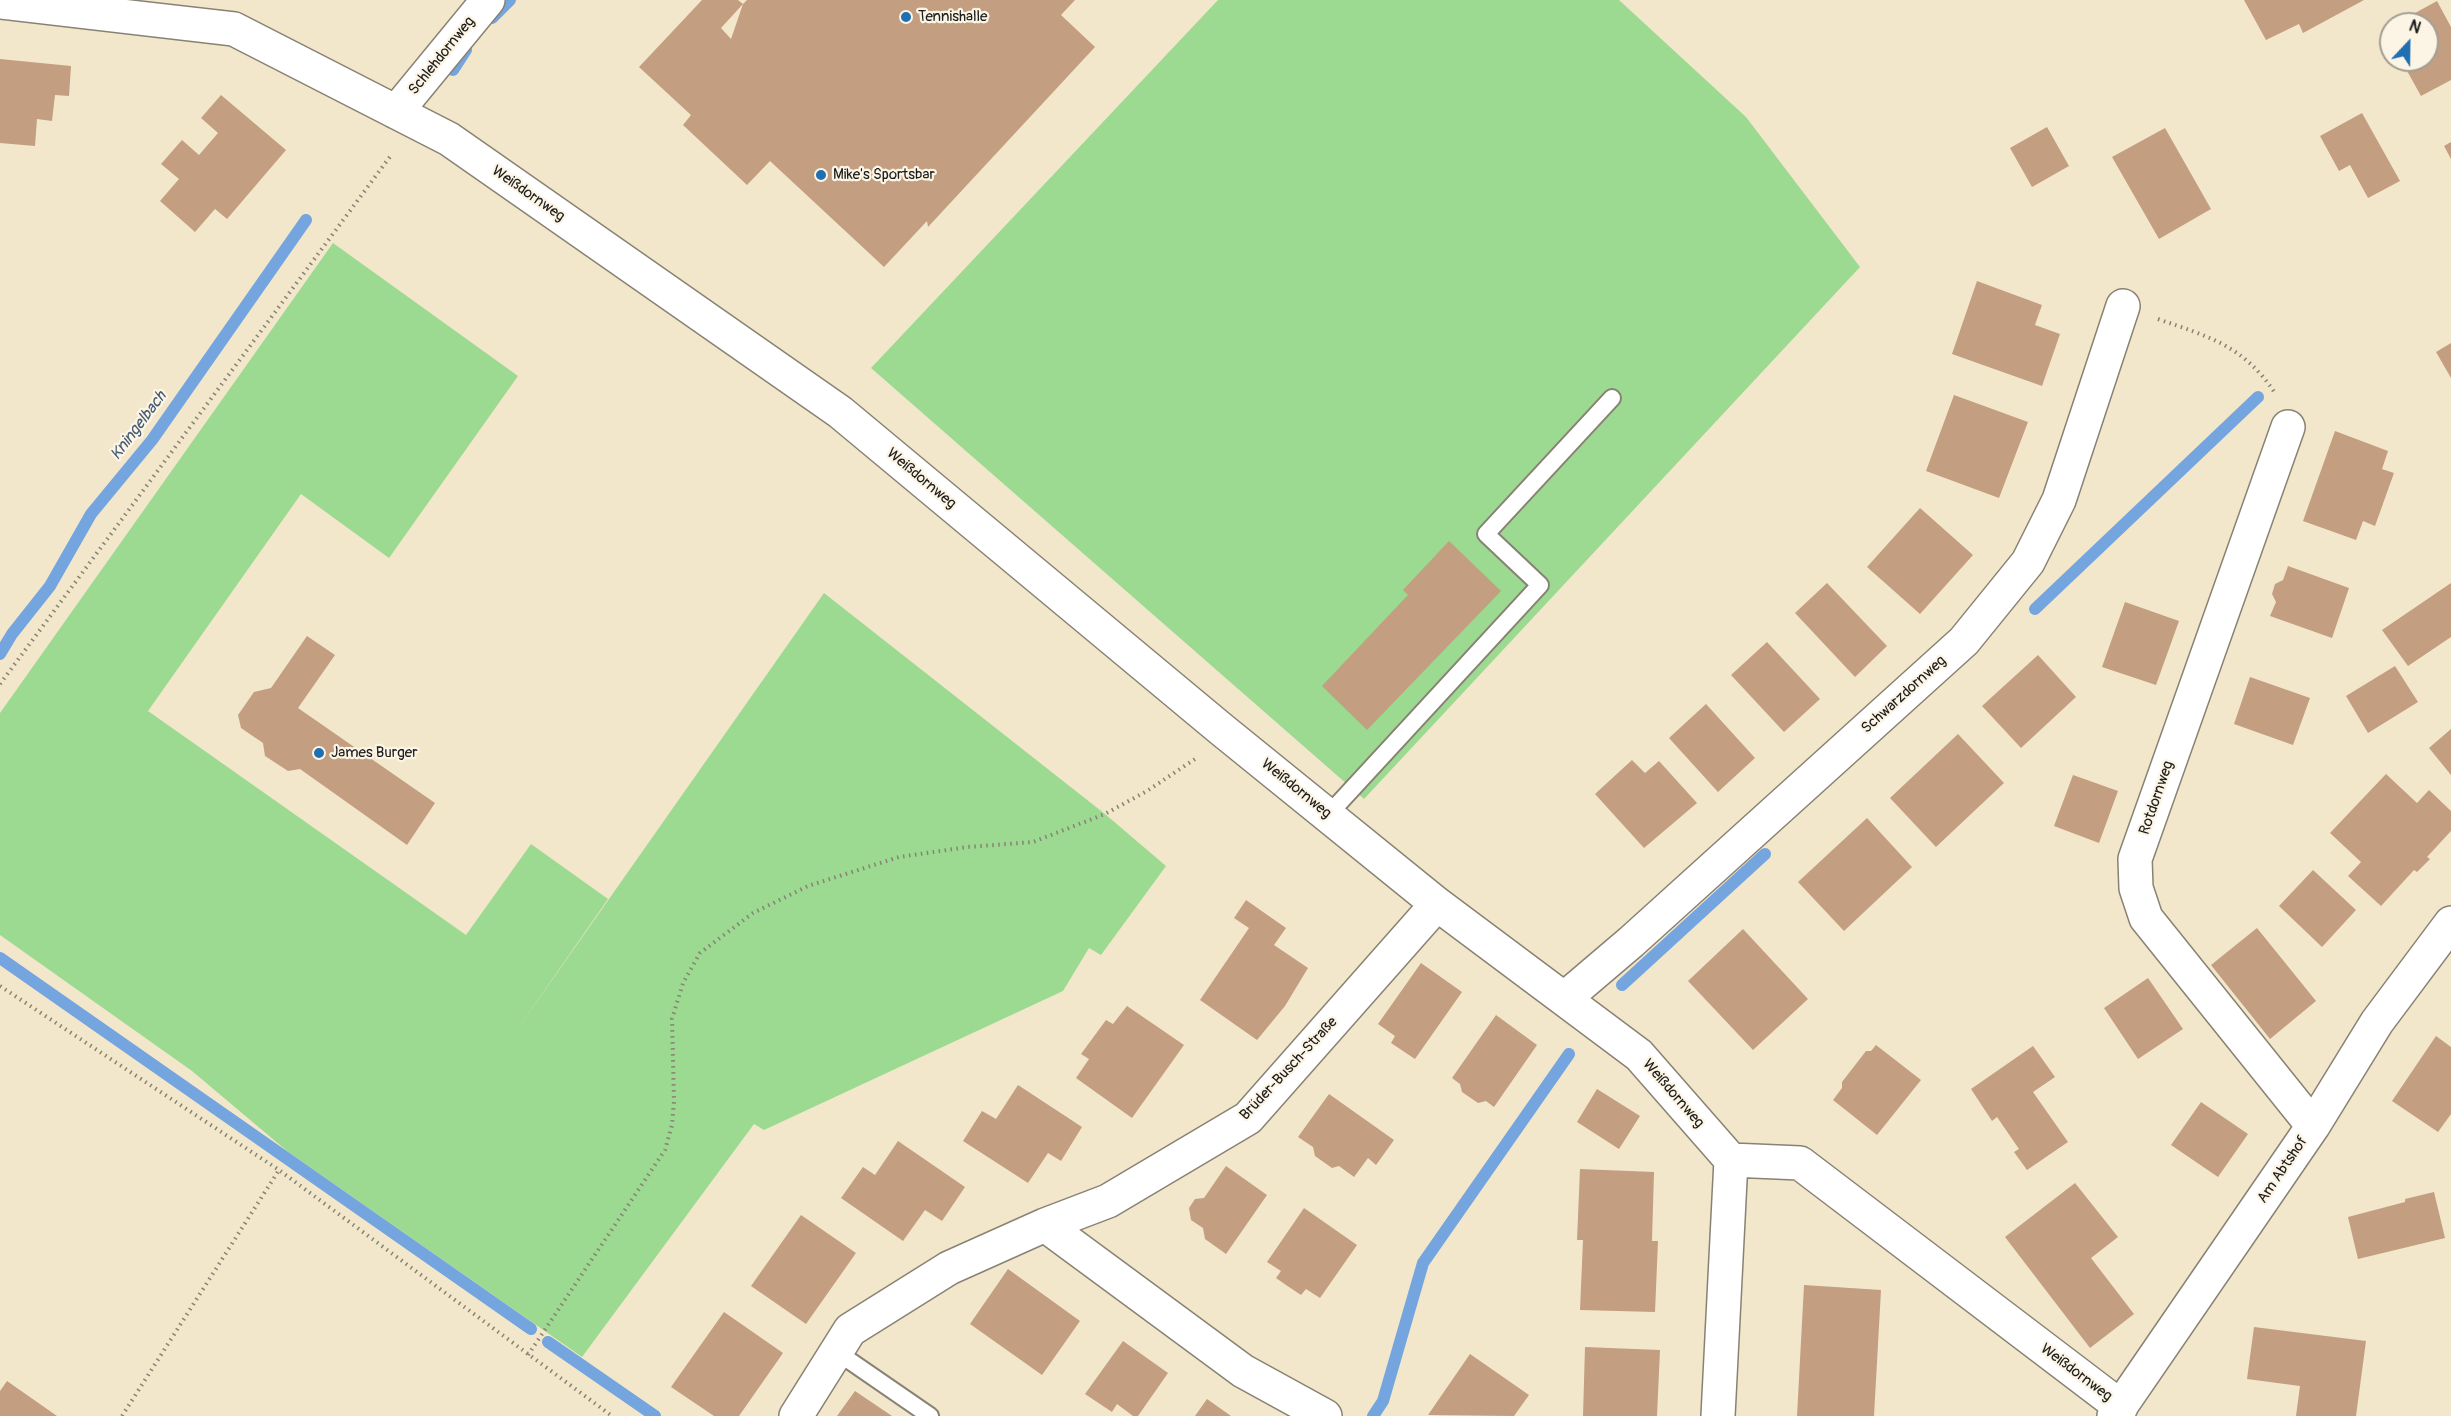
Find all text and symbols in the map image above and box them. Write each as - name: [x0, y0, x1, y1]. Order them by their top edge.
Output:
- place label: Tennishalle: [918, 8, 987, 26]
- marker: Tennishalle: [899, 10, 913, 24]
- north arrow: [2379, 12, 2439, 72]
- street label: Schlehdornweg: [405, 13, 479, 99]
- text: N: [2406, 16, 2424, 38]
- street label: Weißdornweg: [488, 162, 568, 226]
- place label: Mike's Sportsbar: [833, 166, 935, 184]
- marker: Mike's Sportsbar: [814, 168, 828, 182]
- water label: Kningelbach: [107, 388, 171, 464]
- street label: Weißdornweg: [883, 445, 959, 513]
- street label: Schwarzdornweg: [1858, 652, 1950, 738]
- place label: James Burger: [331, 744, 418, 762]
- marker: James Burger: [312, 746, 326, 760]
- street label: Weißdornweg: [1257, 755, 1335, 823]
- street label: Rotdornweg: [2136, 759, 2178, 837]
- street label: Brüder-Busch-Straße: [1236, 1014, 1342, 1124]
- street label: Weißdornweg: [1638, 1056, 1708, 1132]
- street label: Am Abtshof: [2254, 1133, 2312, 1207]
- street label: Weißdornweg: [2037, 1340, 2115, 1406]

